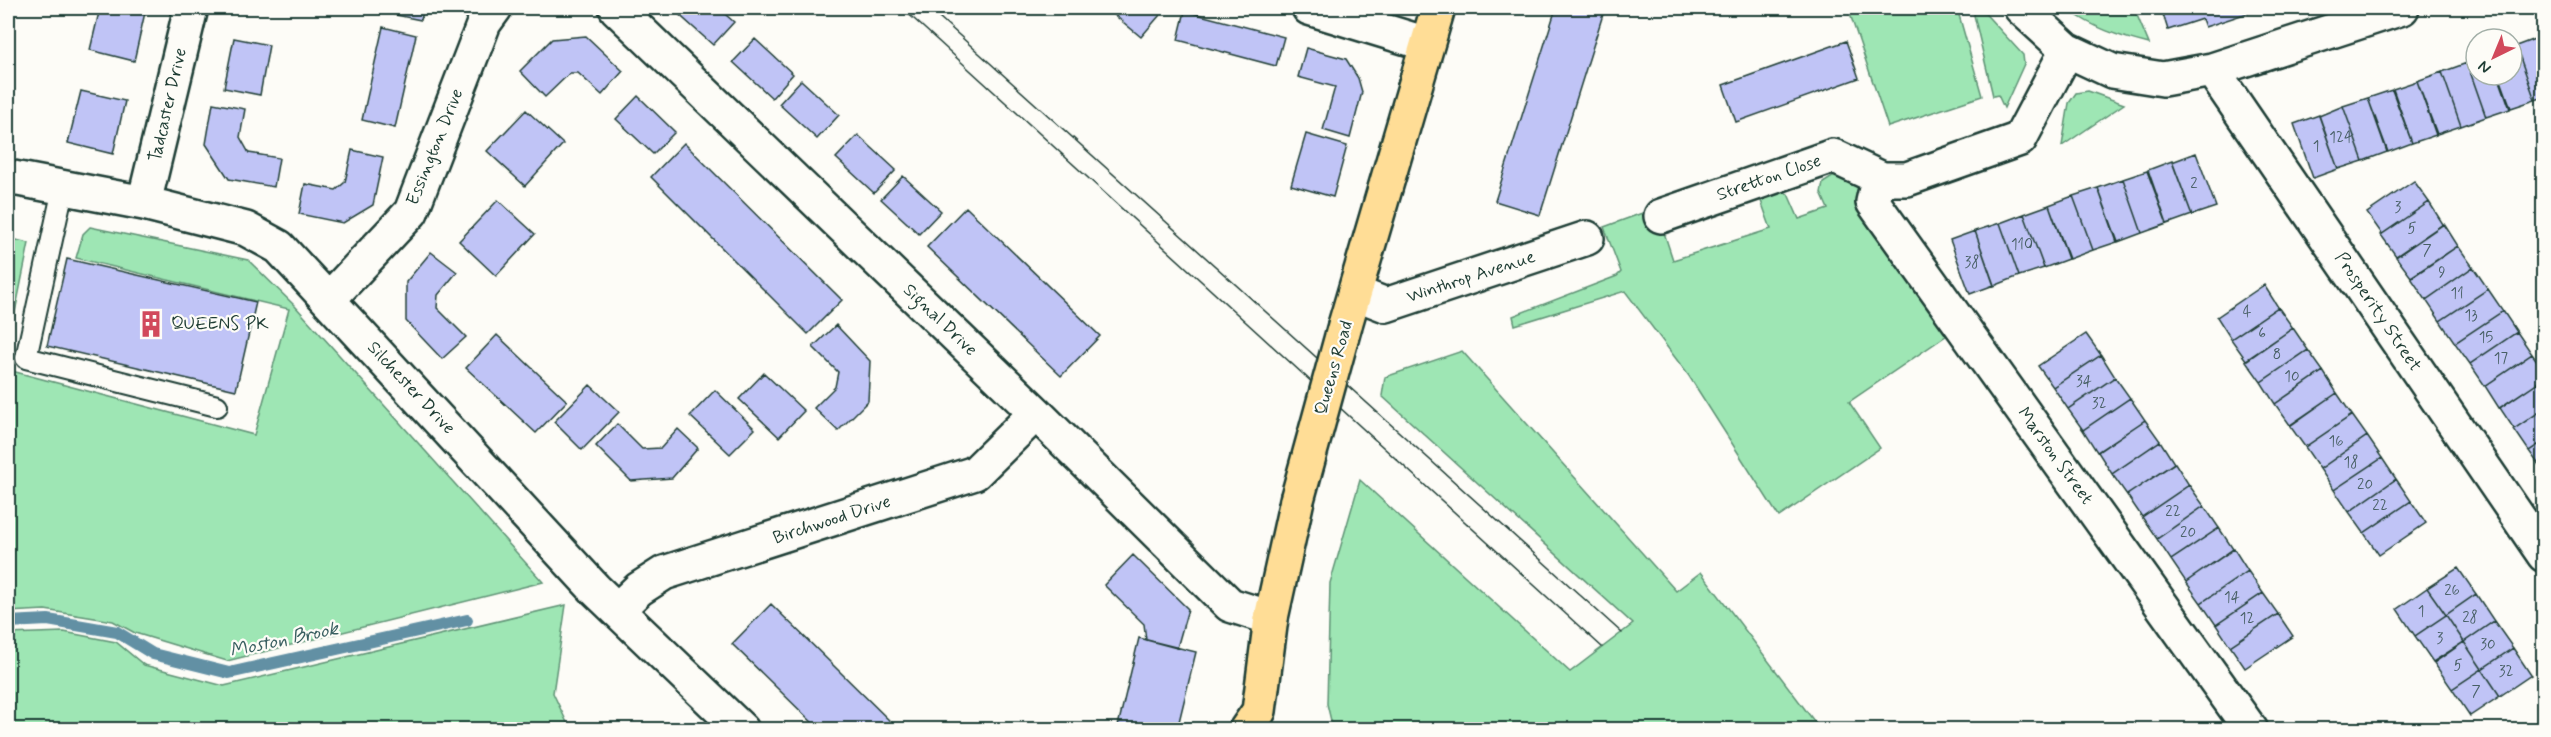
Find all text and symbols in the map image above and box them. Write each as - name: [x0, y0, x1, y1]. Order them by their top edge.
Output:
- north arrow: [2464, 27, 2524, 87]
- street label: Tadcaster Drive: [143, 46, 193, 164]
- text: N: [2474, 56, 2496, 78]
- street label: Essington Drive: [401, 85, 469, 209]
- house number: 124: [2329, 128, 2353, 148]
- house number: 1: [2313, 137, 2319, 157]
- street label: Stretton Close: [1714, 149, 1824, 207]
- house number: 2: [2190, 174, 2198, 194]
- house number: 3: [2395, 198, 2402, 218]
- house number: 5: [2407, 219, 2417, 239]
- house number: 110: [2011, 235, 2033, 255]
- house number: 7: [2422, 241, 2432, 261]
- street label: Winthrop Avenue: [1404, 245, 1538, 309]
- street label: Prosperity Street: [2329, 247, 2427, 377]
- house number: 38: [1964, 253, 1980, 273]
- house number: 9: [2438, 263, 2446, 283]
- street label: Signal Drive: [896, 278, 982, 363]
- house number: 11: [2450, 284, 2464, 304]
- house number: 4: [2243, 302, 2252, 322]
- house number: 13: [2464, 306, 2478, 326]
- building icon: QUEENS PK: [136, 309, 166, 339]
- place label: QUEENS PK: [171, 312, 269, 336]
- street label: Queens Road: [1309, 318, 1359, 418]
- house number: 6: [2258, 324, 2266, 344]
- house number: 15: [2479, 328, 2493, 348]
- street label: Silchester Drive: [362, 336, 460, 440]
- house number: 8: [2273, 345, 2281, 365]
- house number: 17: [2494, 349, 2509, 369]
- house number: 10: [2284, 367, 2300, 387]
- house number: 34: [2076, 372, 2092, 392]
- house number: 32: [2092, 394, 2106, 414]
- street label: Marston Street: [2012, 403, 2099, 510]
- house number: 16: [2328, 432, 2344, 452]
- house number: 18: [2344, 453, 2358, 473]
- house number: 20: [2357, 475, 2373, 495]
- street label: Birchwood Drive: [770, 490, 894, 550]
- house number: 22: [2372, 496, 2388, 516]
- house number: 22: [2165, 502, 2181, 522]
- house number: 20: [2180, 523, 2196, 543]
- house number: 26: [2444, 581, 2460, 601]
- house number: 14: [2224, 588, 2240, 608]
- house number: 1: [2418, 602, 2424, 622]
- house number: 28: [2462, 608, 2478, 628]
- house number: 12: [2240, 609, 2254, 629]
- water label: Moston Brook: [227, 615, 343, 665]
- house number: 3: [2437, 629, 2444, 649]
- house number: 30: [2480, 635, 2496, 655]
- house number: 5: [2453, 656, 2463, 676]
- house number: 32: [2499, 662, 2513, 682]
- house number: 7: [2471, 682, 2481, 702]

